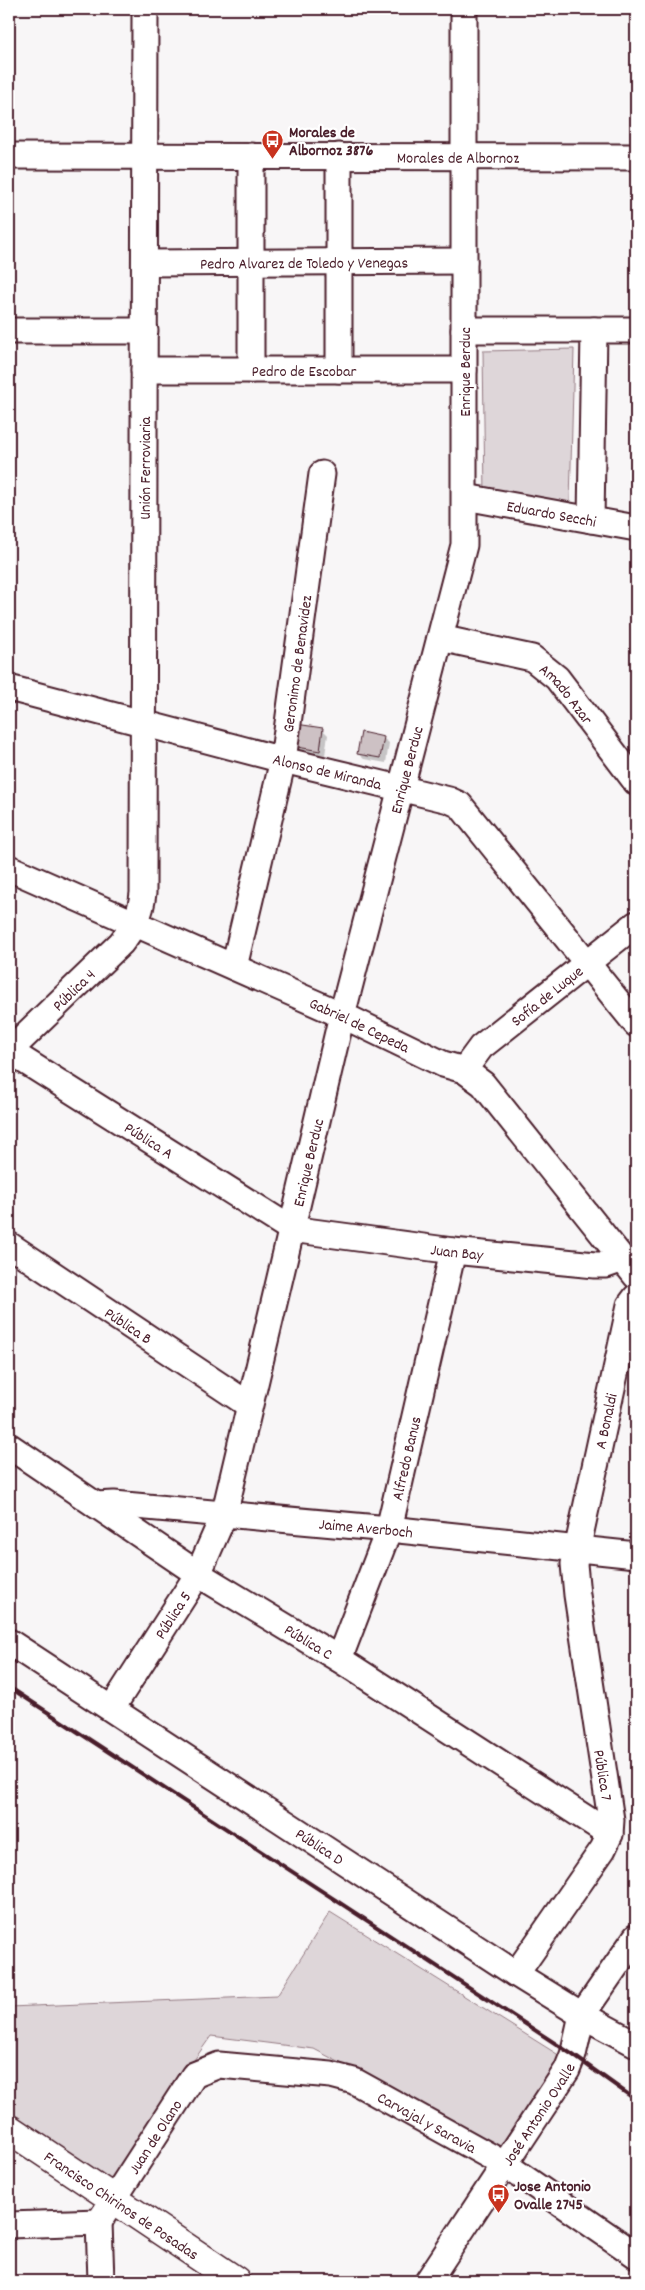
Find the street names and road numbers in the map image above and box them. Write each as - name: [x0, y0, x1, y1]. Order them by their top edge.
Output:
- street label: Morales de Albornoz: [397, 148, 519, 171]
- street label: Pedro Alvarez de Toledo y Venegas: [200, 252, 408, 277]
- street label: Enrique Berduc: [455, 327, 478, 417]
- street label: Pedro de Escobar: [252, 361, 356, 384]
- street label: Unión Ferroviaria: [135, 416, 158, 520]
- street label: Eduardo Secchi: [504, 496, 598, 535]
- street label: Geronimo de Benavidez: [278, 594, 319, 734]
- street label: Amado Azar: [533, 659, 597, 730]
- street label: Enrique Berduc: [386, 724, 431, 817]
- street label: Alonso de Miranda: [270, 749, 384, 797]
- street label: Sofía de Luque: [507, 961, 589, 1033]
- street label: Pública 4: [48, 965, 102, 1017]
- street label: Gabriel de Cepeda: [305, 993, 413, 1060]
- street label: Enrique Berduc: [288, 1117, 331, 1209]
- street label: Pública A: [119, 1118, 177, 1166]
- street label: Juan Bay: [429, 1239, 485, 1268]
- street label: Pública B: [99, 1303, 156, 1351]
- street label: A Bonaldi: [590, 1391, 625, 1451]
- street label: Alfredo Banus: [387, 1414, 429, 1503]
- street label: Jaime Averboch: [318, 1514, 414, 1545]
- street label: Pública 5: [150, 1587, 198, 1644]
- street label: Pública C: [279, 1619, 337, 1667]
- street label: Pública 7: [586, 1748, 617, 1803]
- street label: Pública D: [290, 1824, 348, 1872]
- street label: José Antonio Ovalle: [498, 2060, 582, 2171]
- street label: Carvajal y Saravia: [372, 2087, 480, 2161]
- street label: Juan de Olano: [124, 2096, 189, 2179]
- street label: Francisco Chirinos de Posadas: [39, 2147, 203, 2267]

